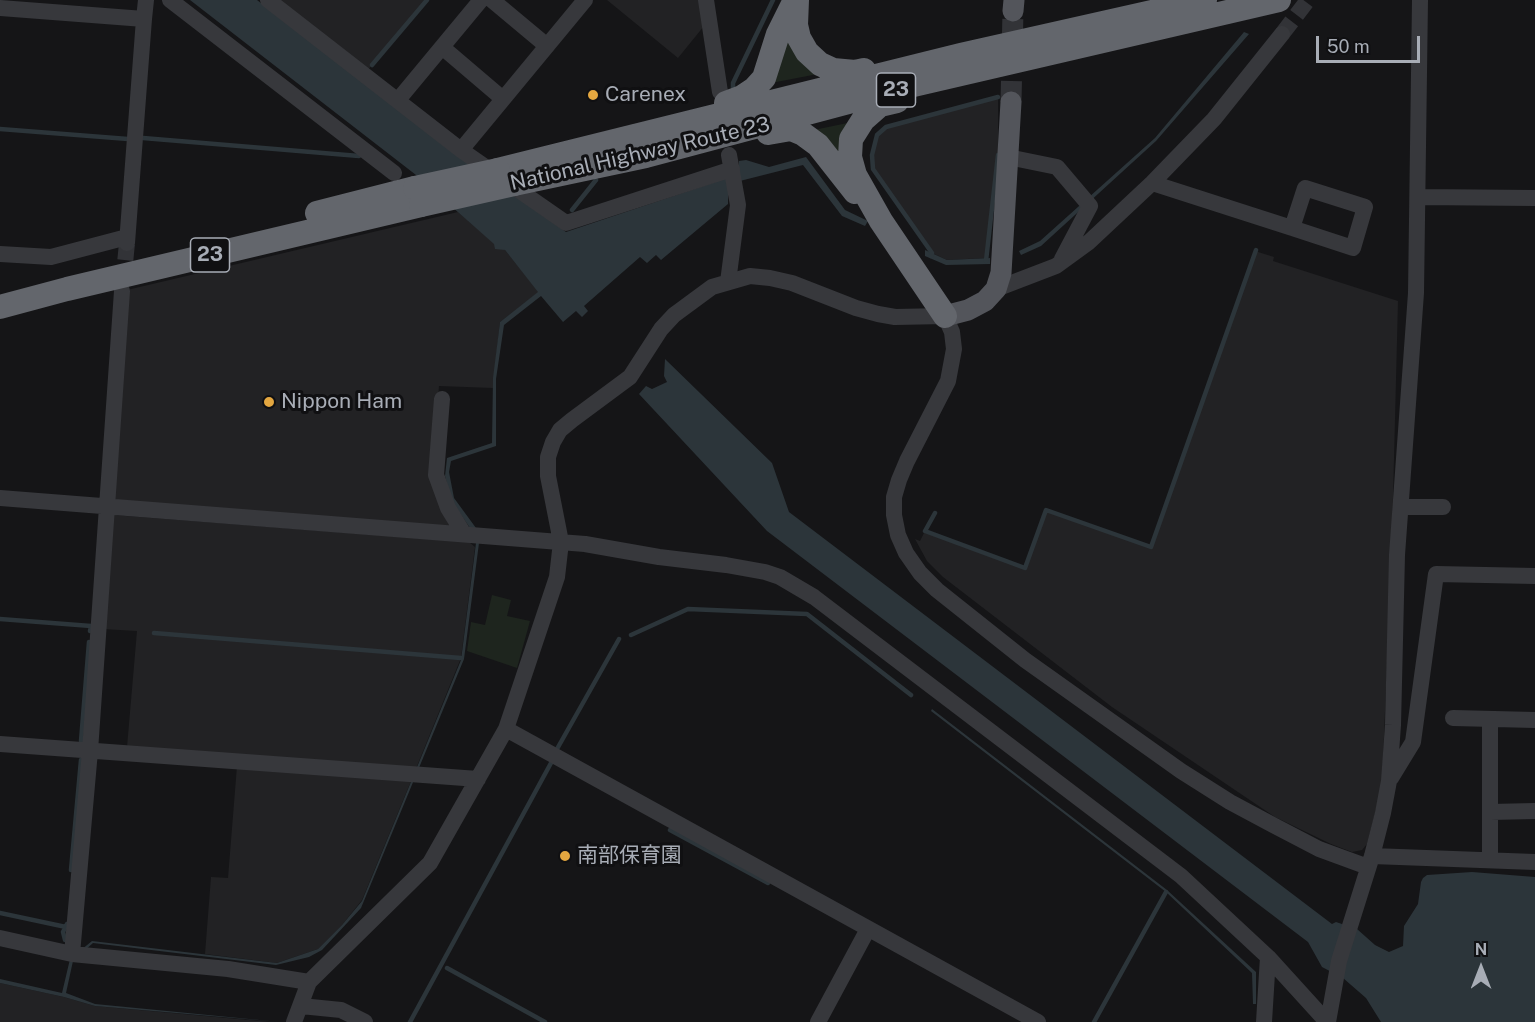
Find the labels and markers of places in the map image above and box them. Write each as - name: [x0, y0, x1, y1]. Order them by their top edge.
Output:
- place label: Carenex: [605, 82, 686, 108]
- marker: Carenex: [586, 88, 600, 102]
- place label: Nippon Ham: [281, 389, 402, 415]
- marker: Nippon Ham: [262, 395, 276, 409]
- place label: 南部保育園: [577, 843, 682, 869]
- marker: 南部保育園: [558, 849, 572, 863]

